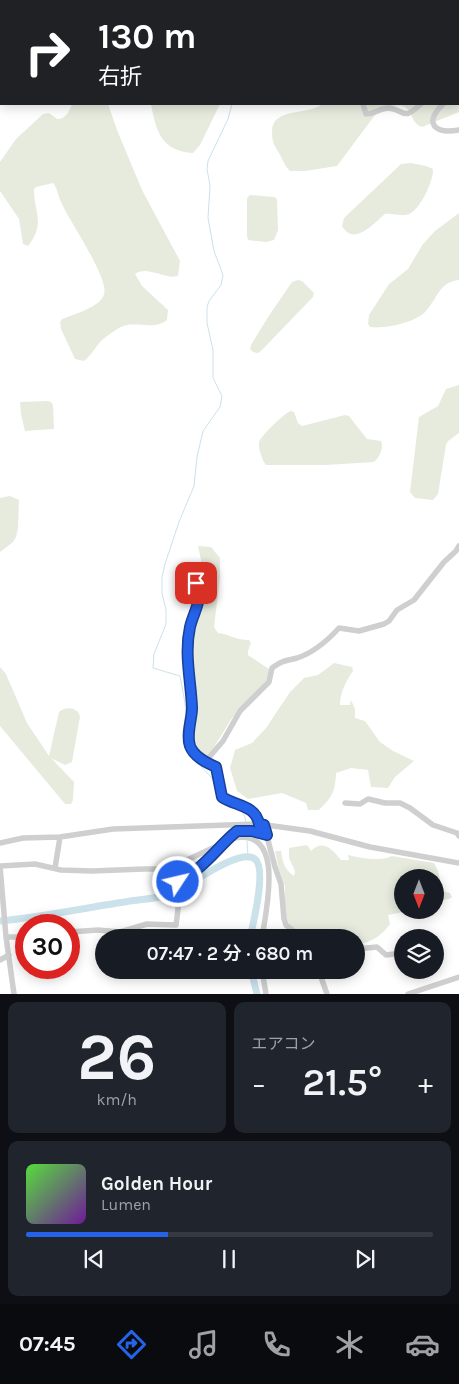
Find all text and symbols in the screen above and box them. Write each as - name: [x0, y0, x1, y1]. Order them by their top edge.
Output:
- text: 130 m: [98, 16, 196, 57]
- icon: right: [15, 20, 80, 85]
- text: 右折: [98, 64, 142, 90]
- pin: [175, 562, 217, 604]
- icon: arrive: [182, 569, 210, 597]
- position arrow: [151, 855, 203, 907]
- north arrow: [394, 869, 444, 919]
- map controls: [394, 869, 444, 979]
- speed limit sign: 30: [15, 914, 80, 979]
- button: layers: [394, 929, 444, 979]
- text: 07:47 · 2 分 · 680 m: [147, 943, 313, 965]
- text: 26: [77, 1019, 156, 1095]
- text: エアコン: [252, 1034, 316, 1053]
- text: 21.5°: [302, 1060, 382, 1105]
- text: −: [252, 1067, 266, 1100]
- text: +: [418, 1067, 433, 1100]
- text: km/h: [96, 1090, 137, 1109]
- text: Golden Hour: [101, 1173, 212, 1195]
- text: Lumen: [101, 1195, 151, 1214]
- icon: previous: [80, 1245, 108, 1273]
- icon: pause: [215, 1245, 243, 1273]
- icon: next: [351, 1245, 379, 1273]
- icon: directions: [114, 1327, 149, 1362]
- icon: music: [186, 1327, 221, 1362]
- icon: phone: [259, 1327, 294, 1362]
- icon: climate: [332, 1327, 367, 1362]
- icon: car: [405, 1327, 440, 1362]
- text: 07:45: [19, 1331, 76, 1357]

